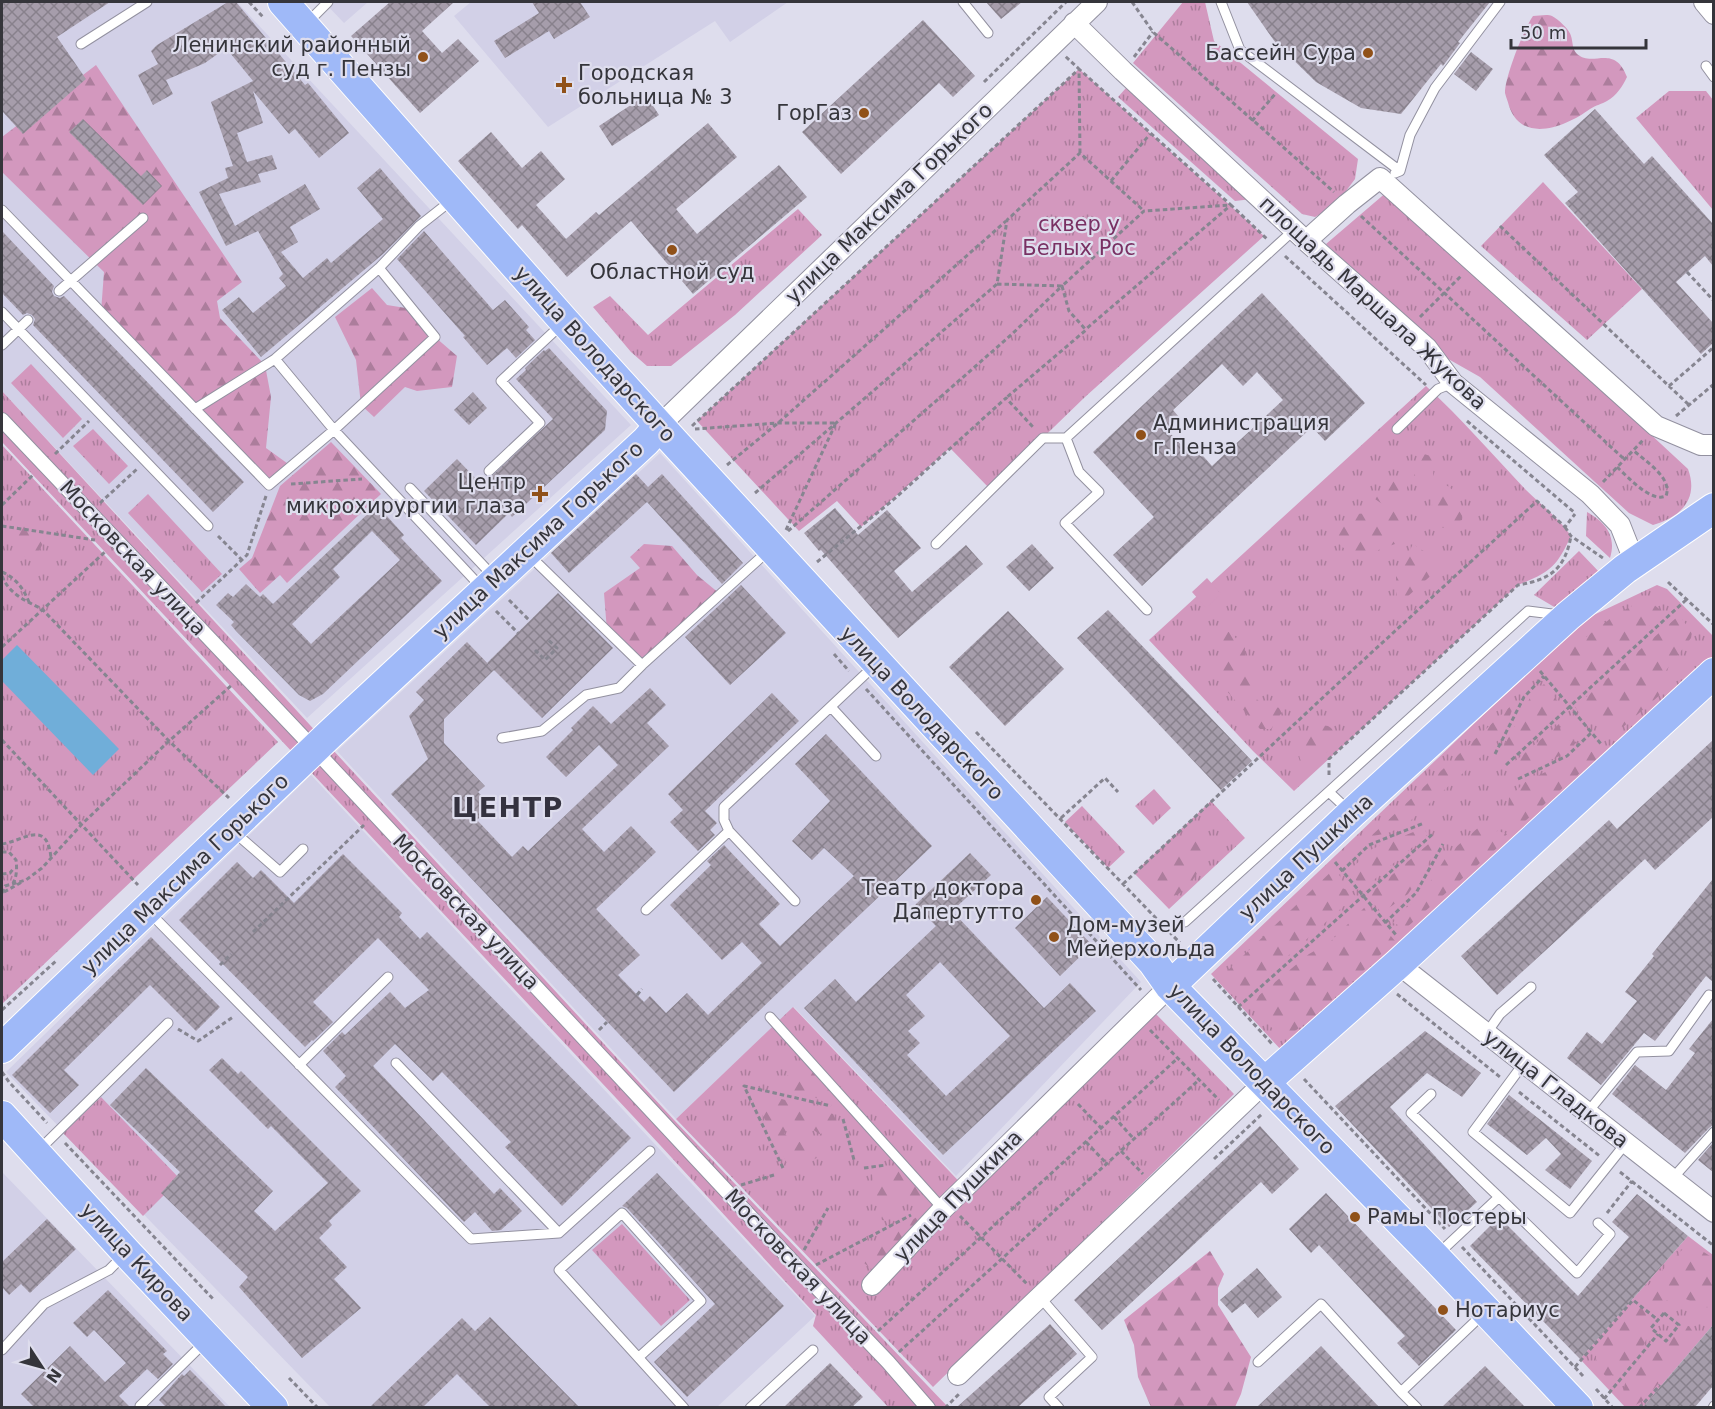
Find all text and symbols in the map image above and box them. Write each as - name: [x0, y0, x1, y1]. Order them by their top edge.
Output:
- scale bar: [1511, 12, 1646, 50]
- text: 50 m: [1520, 22, 1566, 43]
- place label: Ленинский районный суд г. Пензы: [173, 33, 411, 81]
- place label: Бассейн Сура: [1205, 41, 1356, 65]
- marker: Бассейн Сура: [1361, 46, 1375, 60]
- marker: Ленинский районный суд г. Пензы: [416, 50, 430, 64]
- place label: Городская больница № 3: [578, 61, 733, 109]
- marker: Городская больница № 3: [555, 76, 573, 94]
- street label: улица Максима Горького: [781, 98, 997, 308]
- place label: ГорГаз: [776, 101, 852, 125]
- marker: ГорГаз: [857, 106, 871, 120]
- street label: площадь Маршала Жукова: [1255, 191, 1491, 415]
- park label: сквер у Белых Рос: [1022, 212, 1136, 260]
- marker: Областной суд: [665, 243, 679, 257]
- place label: Областной суд: [590, 260, 754, 284]
- street label: улица Володарского: [510, 261, 680, 447]
- place label: Администрация г.Пенза: [1153, 411, 1329, 459]
- marker: Администрация г.Пенза: [1134, 428, 1148, 442]
- street label: улица Максима Горького: [428, 436, 648, 644]
- place label: Центр микрохирургии глаза: [286, 470, 526, 518]
- street label: Московская улица: [55, 475, 211, 641]
- marker: Центр микрохирургии глаза: [531, 485, 549, 503]
- street label: улица Володарского: [835, 621, 1009, 805]
- street label: улица Максима Горького: [77, 769, 293, 979]
- street label: улица Пушкина: [1234, 789, 1378, 925]
- district label: ЦЕНТР: [452, 792, 564, 823]
- street label: Московская улица: [388, 829, 544, 995]
- place label: Театр доктора Дапертутто: [861, 876, 1024, 924]
- marker: Театр доктора Дапертутто: [1029, 893, 1043, 907]
- place label: Дом-музей Мейерхольда: [1066, 913, 1215, 961]
- marker: Дом-музей Мейерхольда: [1047, 930, 1061, 944]
- street label: улица Володарского: [1164, 978, 1340, 1160]
- street label: улица Гладкова: [1479, 1025, 1633, 1153]
- street label: улица Пушкина: [889, 1125, 1027, 1267]
- street label: Московская улица: [720, 1184, 876, 1350]
- street label: улица Кирова: [76, 1198, 198, 1326]
- place label: Рамы Постеры: [1367, 1205, 1527, 1229]
- marker: Рамы Постеры: [1348, 1210, 1362, 1224]
- place label: Нотариус: [1455, 1298, 1560, 1322]
- marker: Нотариус: [1436, 1303, 1450, 1317]
- north arrow: [12, 1337, 72, 1397]
- text: N: [42, 1365, 65, 1387]

